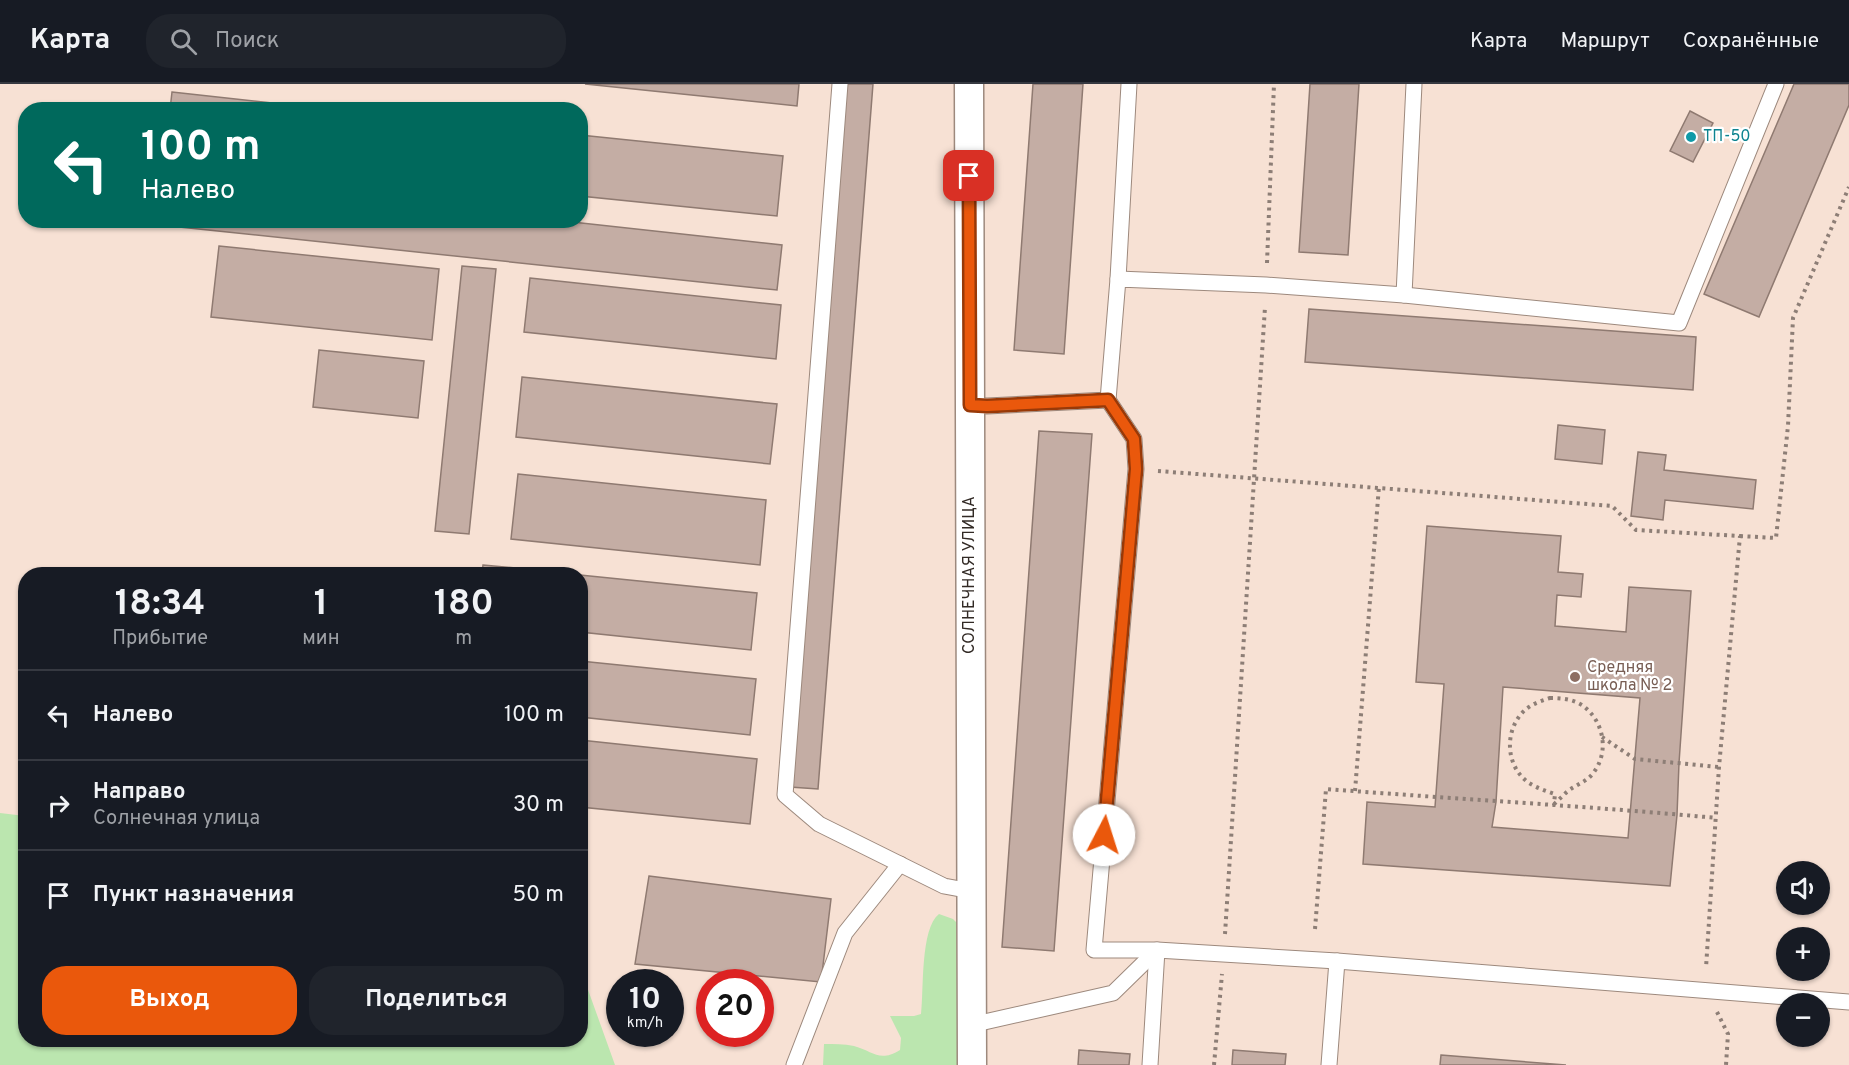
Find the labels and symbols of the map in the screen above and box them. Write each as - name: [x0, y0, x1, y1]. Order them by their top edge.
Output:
- place label: ТП-50: [1703, 127, 1751, 147]
- marker: ТП-50: [1684, 130, 1698, 144]
- pin: [943, 150, 994, 201]
- street label: СОЛНЕЧНАЯ УЛИЦА: [960, 496, 980, 654]
- place label: Средняя школа № 2: [1587, 658, 1672, 696]
- marker: Средняя школа № 2: [1568, 670, 1582, 684]
- position arrow: [1072, 803, 1136, 867]
- speed limit sign: 20: [696, 969, 774, 1047]

